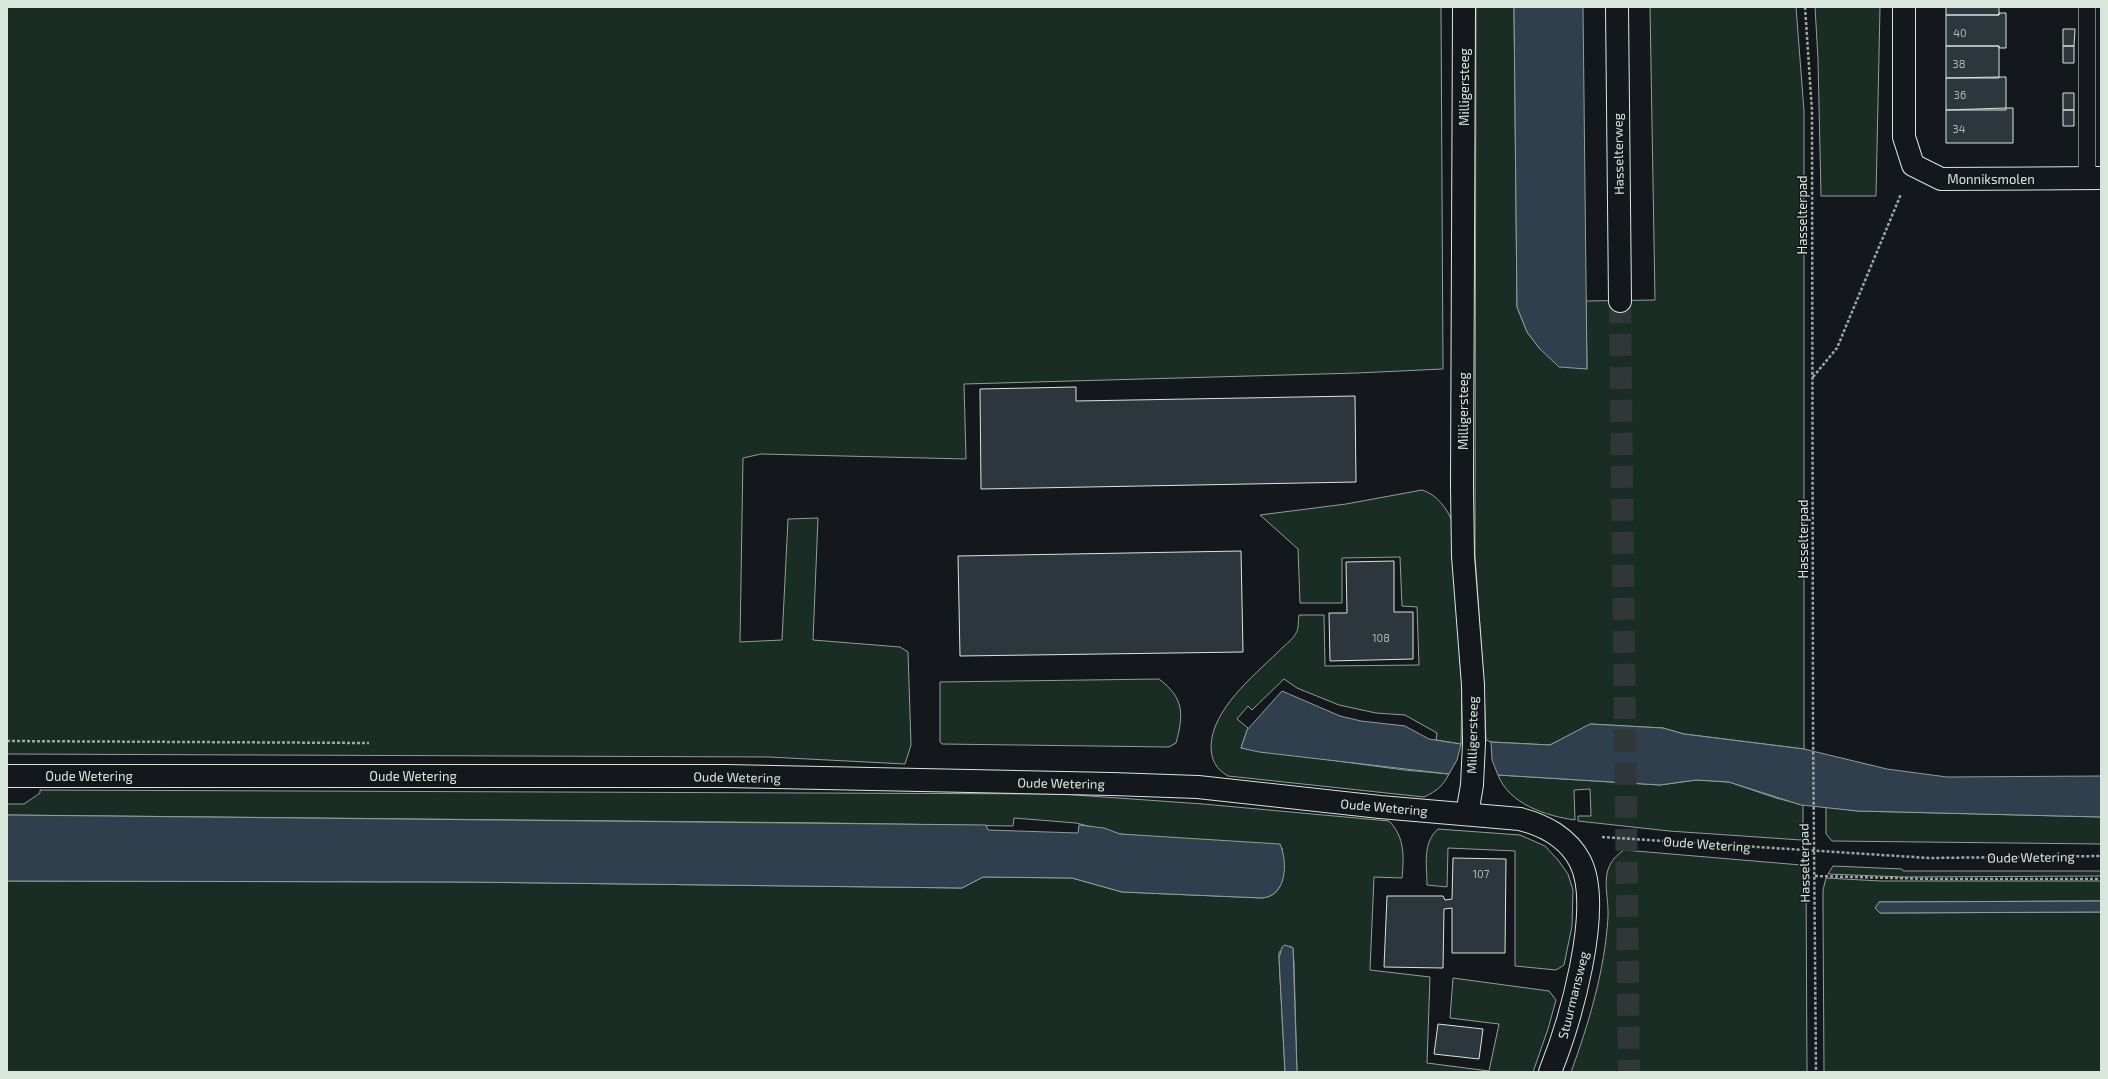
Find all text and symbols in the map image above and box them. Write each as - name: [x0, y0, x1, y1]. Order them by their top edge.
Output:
- house number: 40: [1953, 26, 1967, 39]
- street label: Milligersteeg: [1456, 48, 1472, 126]
- house number: 38: [1953, 57, 1965, 70]
- house number: 36: [1954, 88, 1966, 101]
- street label: Hasselterweg: [1609, 113, 1627, 195]
- house number: 34: [1953, 122, 1966, 135]
- street label: Monniksmolen: [1947, 171, 2035, 187]
- street label: Hasselterpad: [1794, 175, 1810, 255]
- street label: Milligersteeg: [1455, 372, 1471, 450]
- street label: Hasselterpad: [1795, 499, 1811, 579]
- house number: 108: [1372, 631, 1390, 644]
- street label: Milligersteeg: [1463, 696, 1481, 774]
- street label: Oude Wetering: [45, 768, 133, 784]
- street label: Oude Wetering: [369, 768, 457, 784]
- street label: Oude Wetering: [693, 768, 781, 786]
- street label: Oude Wetering: [1017, 774, 1105, 792]
- street label: Oude Wetering: [1340, 795, 1428, 819]
- street label: Hasselterpad: [1795, 823, 1813, 903]
- street label: Oude Wetering: [1663, 833, 1751, 855]
- street label: Oude Wetering: [1987, 848, 2075, 866]
- house number: 107: [1473, 867, 1490, 880]
- street label: Stuurmansweg: [1554, 949, 1592, 1041]

